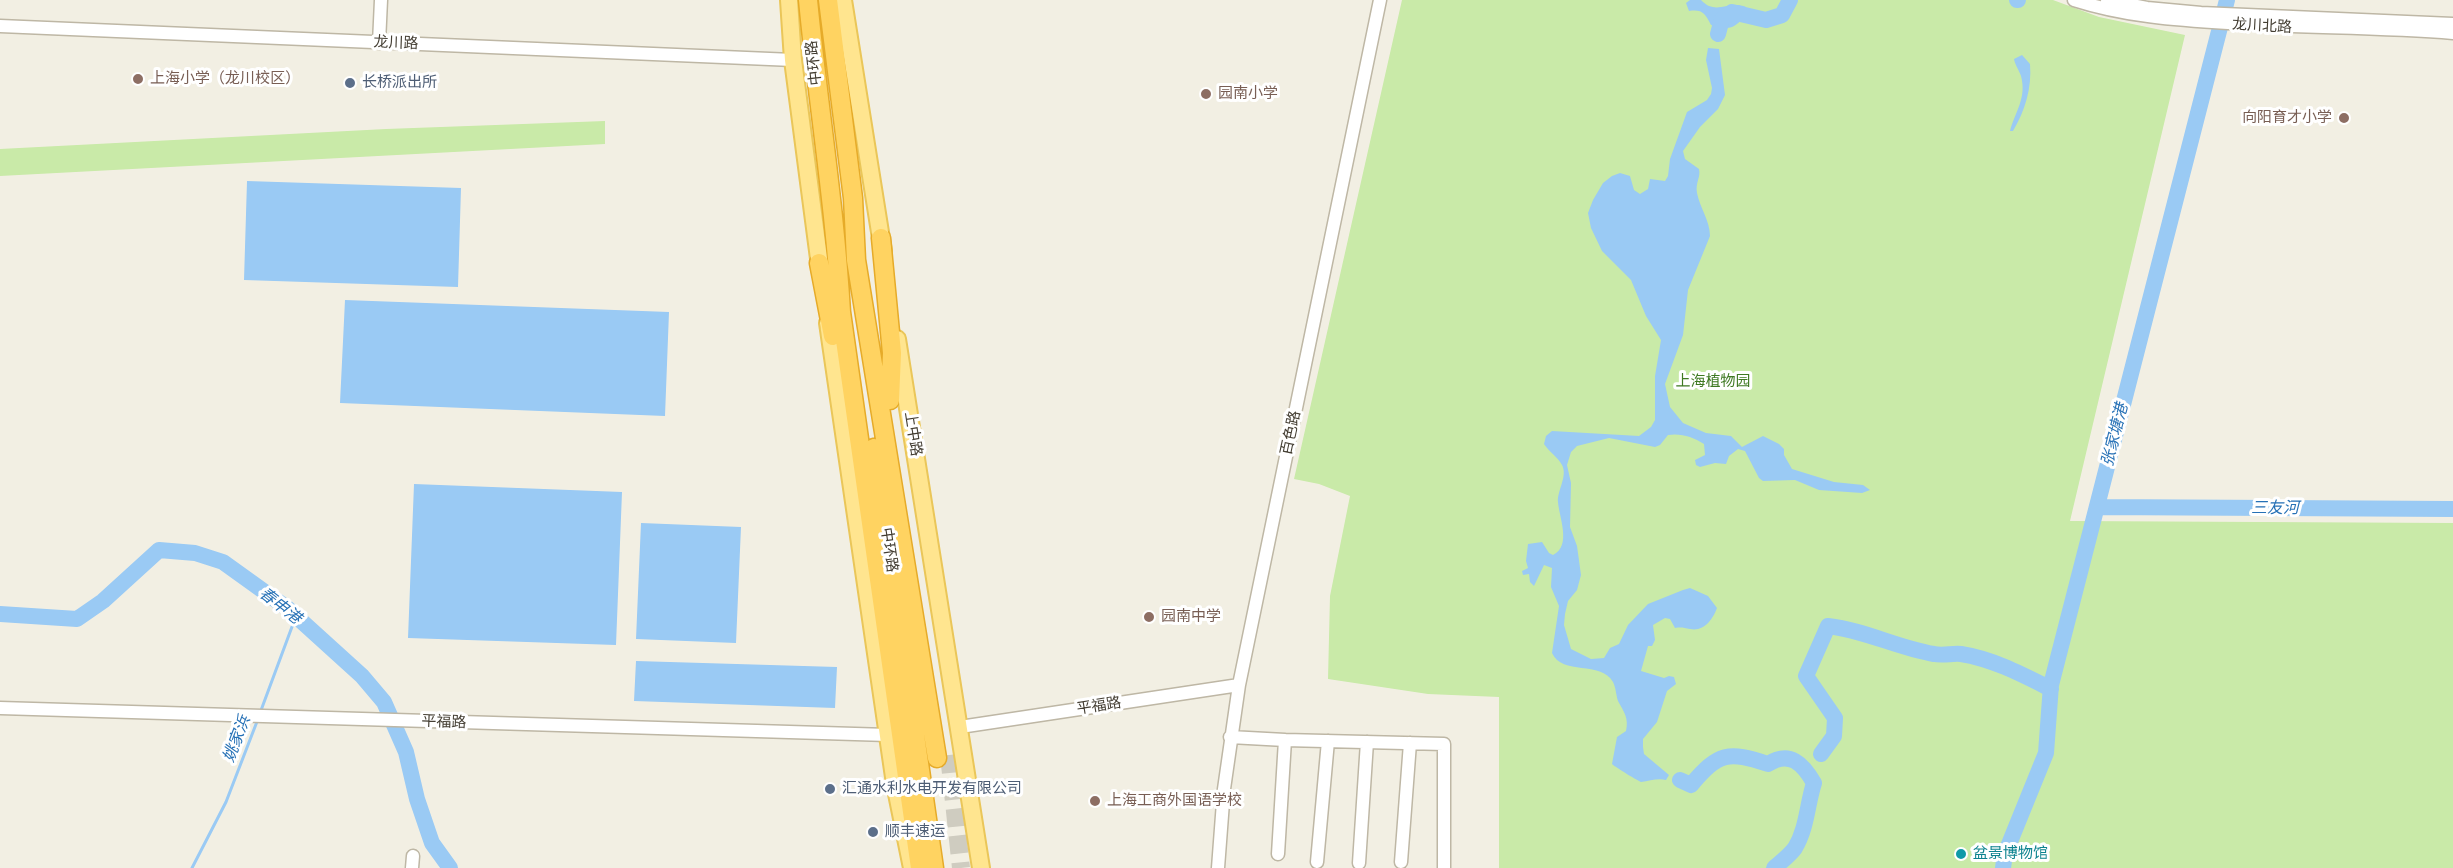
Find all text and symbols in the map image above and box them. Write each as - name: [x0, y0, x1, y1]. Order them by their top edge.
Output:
- street label: 龙川北路: [2232, 15, 2292, 37]
- street label: 龙川路: [373, 33, 419, 53]
- street label: 中环路: [803, 40, 825, 86]
- place label: 上海小学（龙川校区）: [150, 70, 300, 88]
- marker: 上海小学（龙川校区）: [131, 72, 145, 86]
- place label: 长桥派出所: [362, 74, 437, 92]
- marker: 长桥派出所: [343, 76, 357, 90]
- place label: 园南小学: [1218, 85, 1278, 103]
- marker: 园南小学: [1199, 87, 1213, 101]
- place label: 向阳育才小学: [2242, 109, 2332, 127]
- marker: 向阳育才小学: [2337, 111, 2351, 125]
- park label: 上海植物园: [1676, 373, 1750, 391]
- water label: 张家塘港: [2098, 402, 2132, 468]
- street label: 百色路: [1278, 409, 1304, 457]
- street label: 上中路: [901, 410, 925, 458]
- water label: 三友河: [2251, 498, 2299, 518]
- street label: 中环路: [877, 526, 901, 574]
- water label: 春申港: [255, 584, 305, 628]
- place label: 园南中学: [1161, 608, 1221, 626]
- marker: 园南中学: [1142, 610, 1156, 624]
- street label: 平福路: [1075, 694, 1123, 718]
- street label: 平福路: [421, 712, 467, 732]
- water label: 姚家浜: [219, 713, 255, 765]
- place label: 汇通水利水电开发有限公司: [842, 780, 1022, 798]
- marker: 汇通水利水电开发有限公司: [823, 782, 837, 796]
- place label: 上海工商外国语学校: [1107, 792, 1242, 810]
- marker: 上海工商外国语学校: [1088, 794, 1102, 808]
- place label: 顺丰速运: [885, 823, 945, 841]
- marker: 顺丰速运: [866, 825, 880, 839]
- place label: 盆景博物馆: [1973, 845, 2048, 863]
- marker: 盆景博物馆: [1954, 847, 1968, 861]

